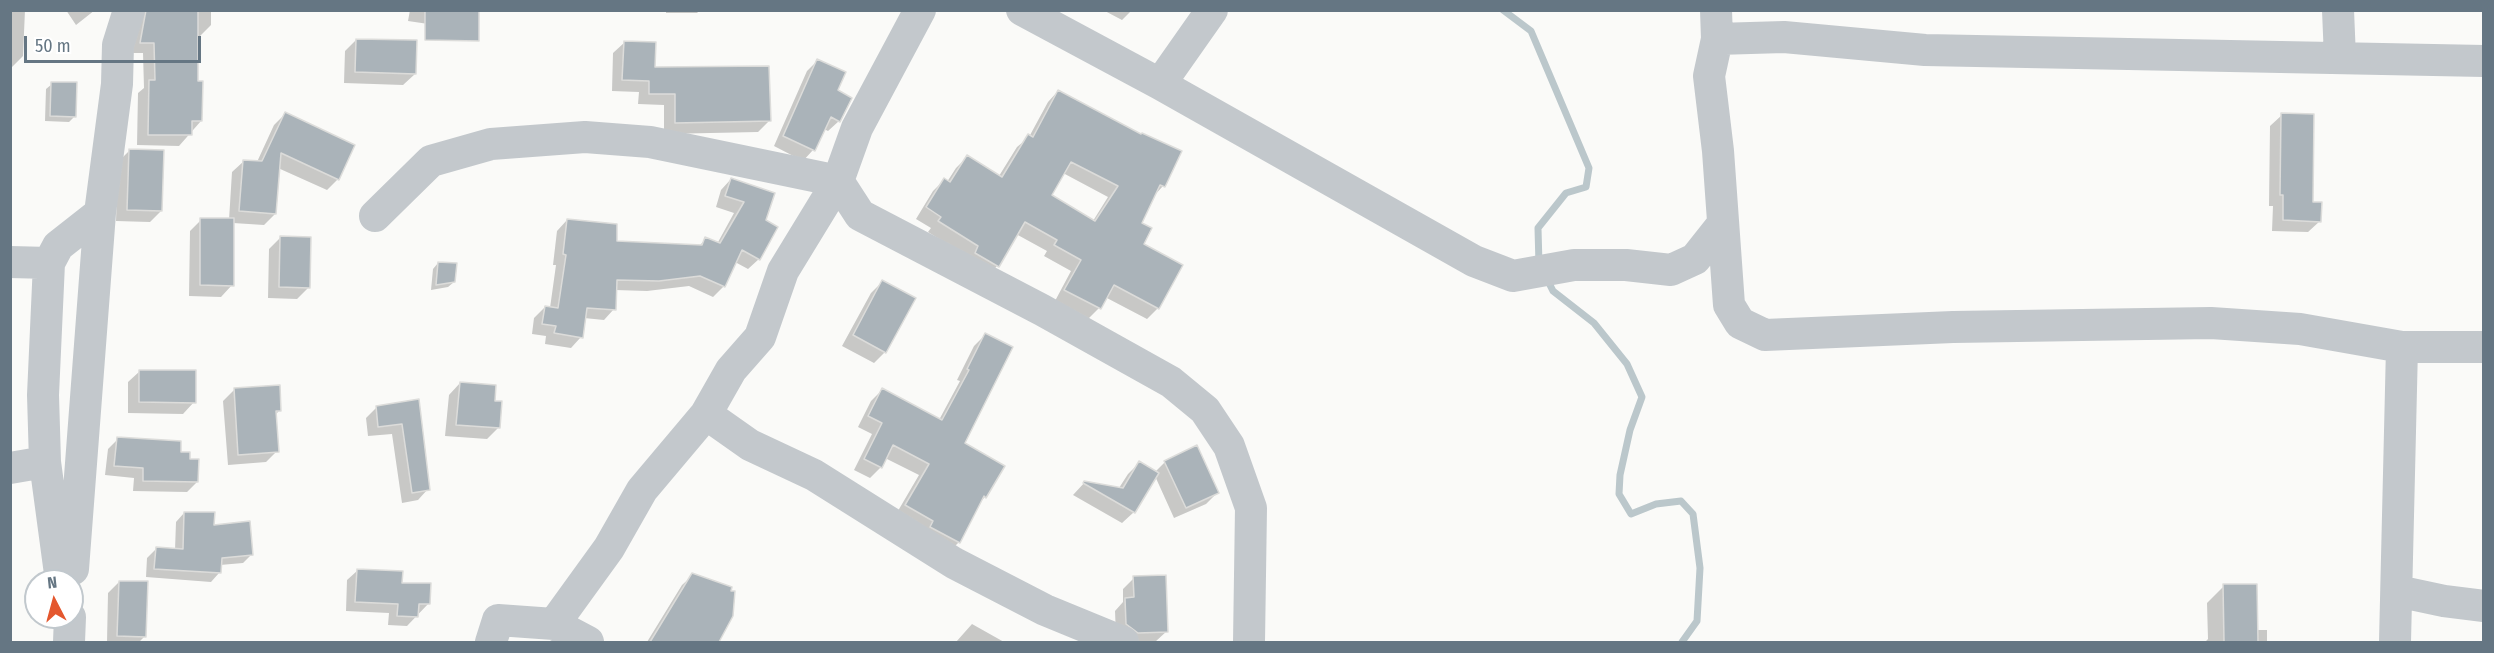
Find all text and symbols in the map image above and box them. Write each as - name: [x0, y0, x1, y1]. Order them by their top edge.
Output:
- scale bar: [27, 24, 204, 62]
- text: 50 m: [35, 35, 71, 57]
- north arrow: [24, 569, 84, 629]
- text: N: [47, 573, 58, 593]

